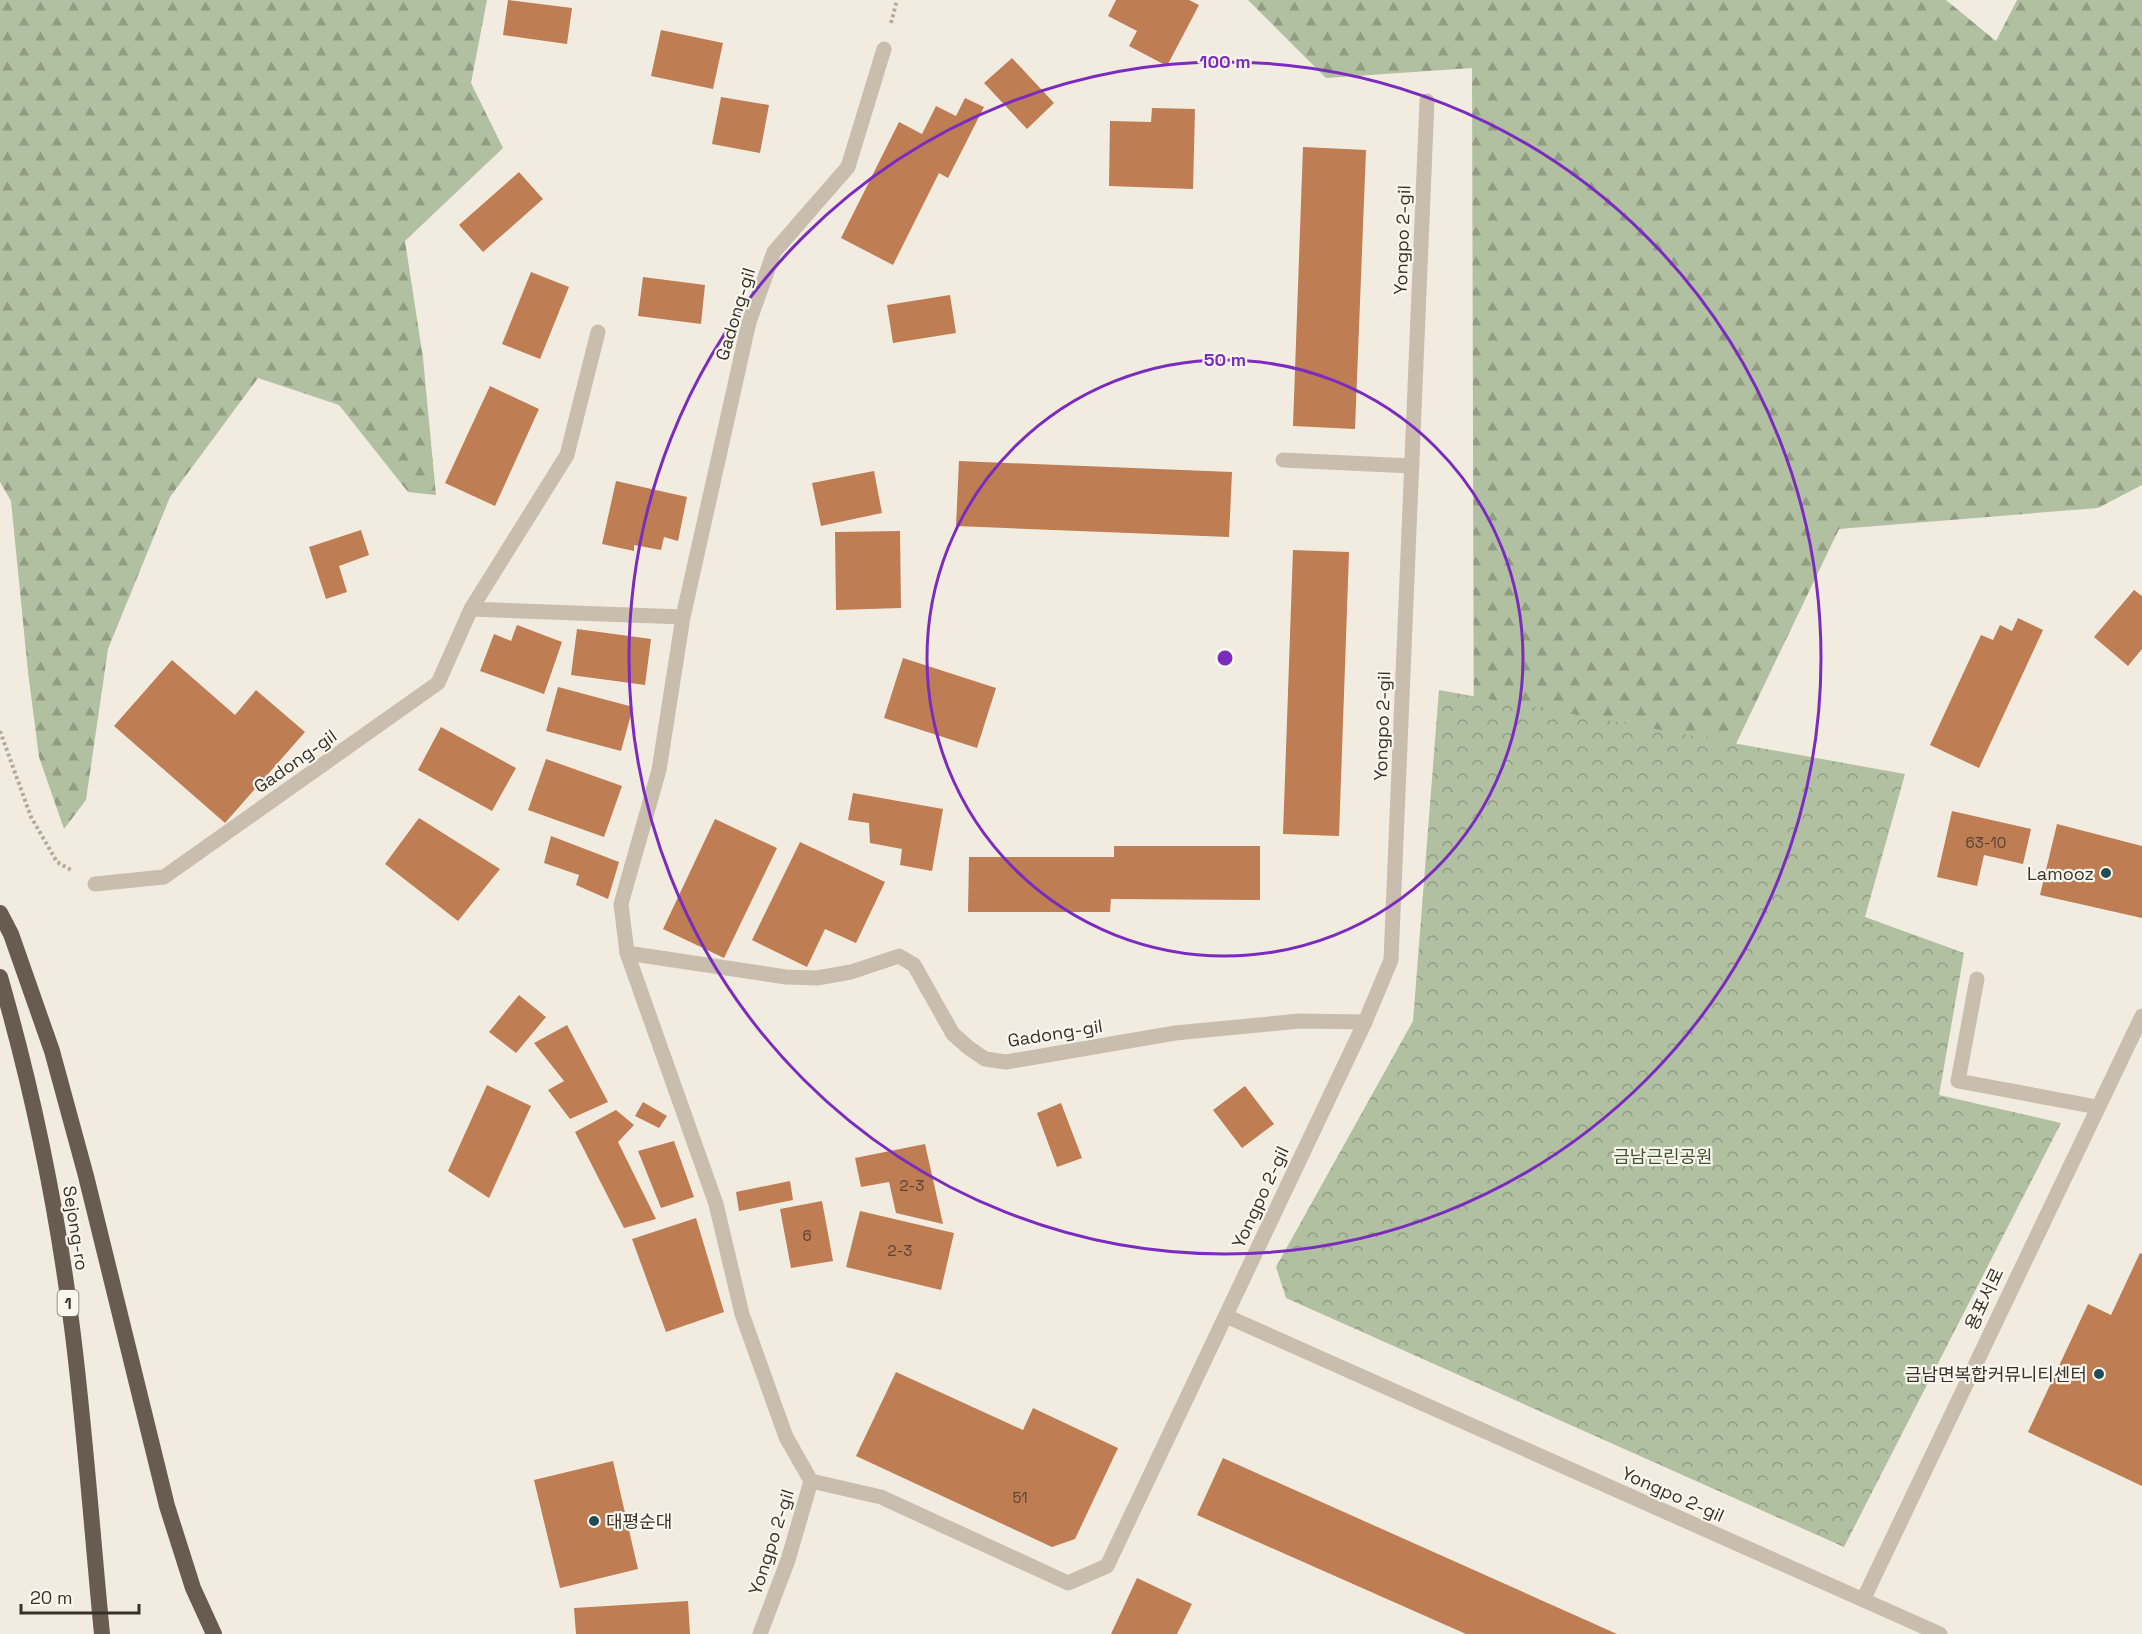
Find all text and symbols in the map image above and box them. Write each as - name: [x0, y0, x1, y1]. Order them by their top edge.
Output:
- text: 100 m: [1199, 50, 1251, 73]
- street label: Yongpo 2-gil: [1389, 185, 1415, 295]
- street label: Gadong-gil: [710, 265, 760, 363]
- text: 50 m: [1204, 348, 1246, 371]
- centre of rings: [1215, 648, 1235, 668]
- street label: Yongpo 2-gil: [1369, 671, 1395, 781]
- street label: Gadong-gil: [249, 724, 341, 798]
- house number: 63-10: [1966, 833, 2006, 852]
- place label: Lamooz: [2027, 862, 2094, 885]
- marker: Lamooz: [2099, 866, 2113, 880]
- street label: Gadong-gil: [1006, 1014, 1104, 1052]
- street label: Yongpo 2-gil: [1226, 1142, 1294, 1252]
- park label: 금남근린공원: [1613, 1145, 1713, 1168]
- house number: 2-3: [900, 1176, 924, 1195]
- street label: Sejong-ro: [58, 1184, 94, 1272]
- house number: 6: [802, 1226, 812, 1245]
- house number: 2-3: [888, 1241, 912, 1260]
- street label: 용포서로: [1960, 1264, 2008, 1334]
- road number: 1: [58, 1290, 78, 1316]
- place label: 금남면복합커뮤니티센터: [1905, 1363, 2087, 1386]
- marker: 금남면복합커뮤니티센터: [2092, 1367, 2106, 1381]
- street label: Yongpo 2-gil: [1618, 1461, 1728, 1527]
- street label: Yongpo 2-gil: [743, 1486, 799, 1598]
- house number: 51: [1012, 1488, 1028, 1507]
- place label: 대평순대: [606, 1510, 672, 1533]
- marker: 대평순대: [587, 1514, 601, 1528]
- scale bar: [21, 1577, 140, 1615]
- text: 20 m: [30, 1586, 73, 1609]

